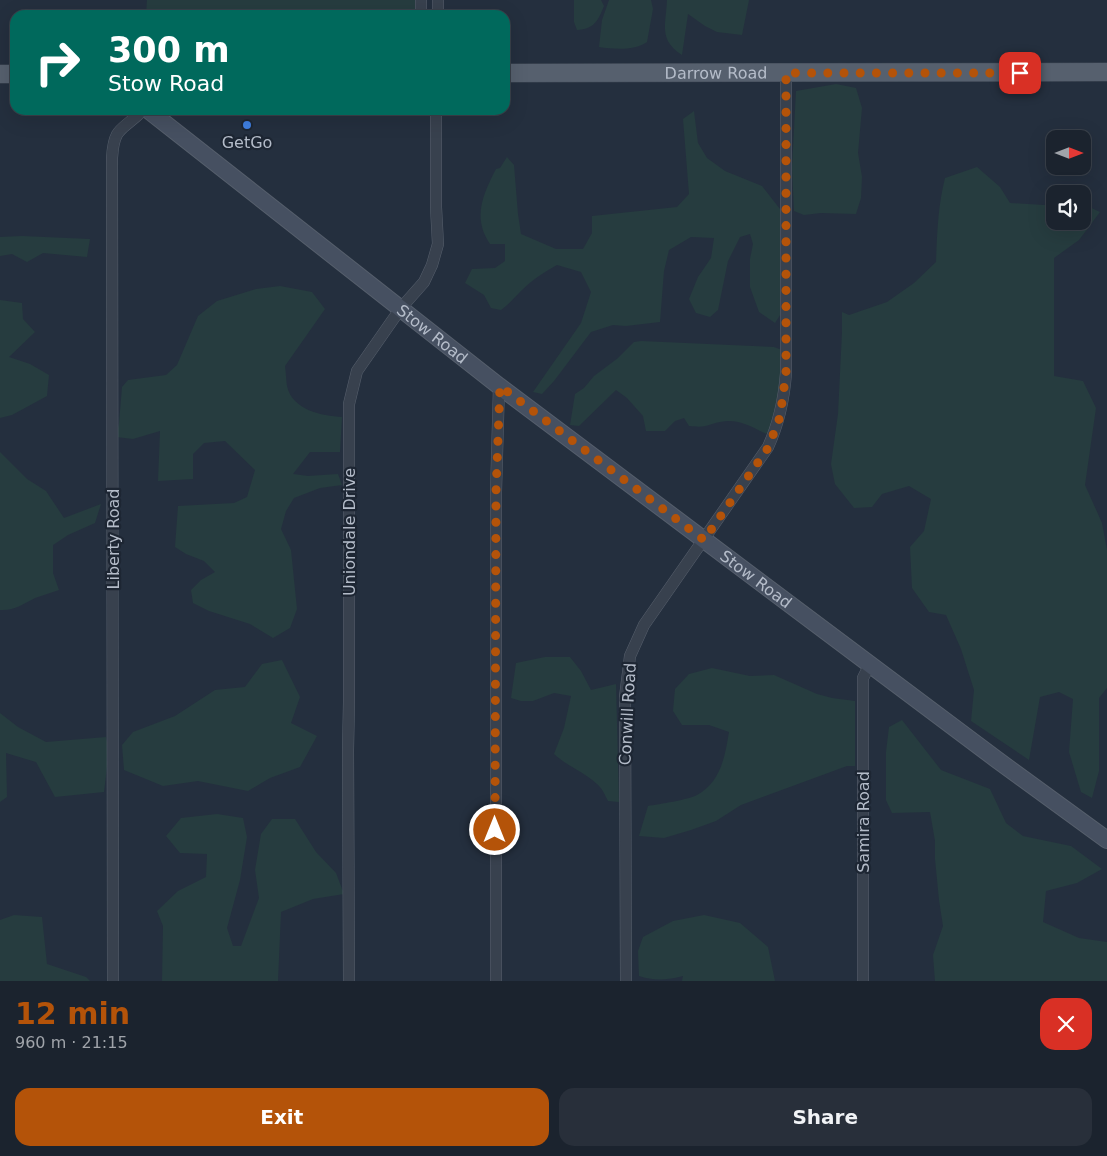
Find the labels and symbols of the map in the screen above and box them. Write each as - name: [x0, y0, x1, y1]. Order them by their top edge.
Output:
- pin: [999, 52, 1041, 94]
- street label: Darrow Road: [665, 64, 767, 83]
- marker: GetGo: [241, 119, 253, 131]
- north arrow: [1046, 130, 1091, 175]
- place label: GetGo: [222, 133, 272, 152]
- street label: Stow Road: [393, 301, 471, 368]
- street label: Uniondale Drive: [340, 468, 359, 596]
- street label: Liberty Road: [104, 489, 123, 589]
- street label: Stow Road: [716, 546, 795, 612]
- street label: Conwill Road: [615, 662, 640, 766]
- street label: Samira Road: [854, 771, 873, 873]
- position arrow: [468, 803, 520, 855]

